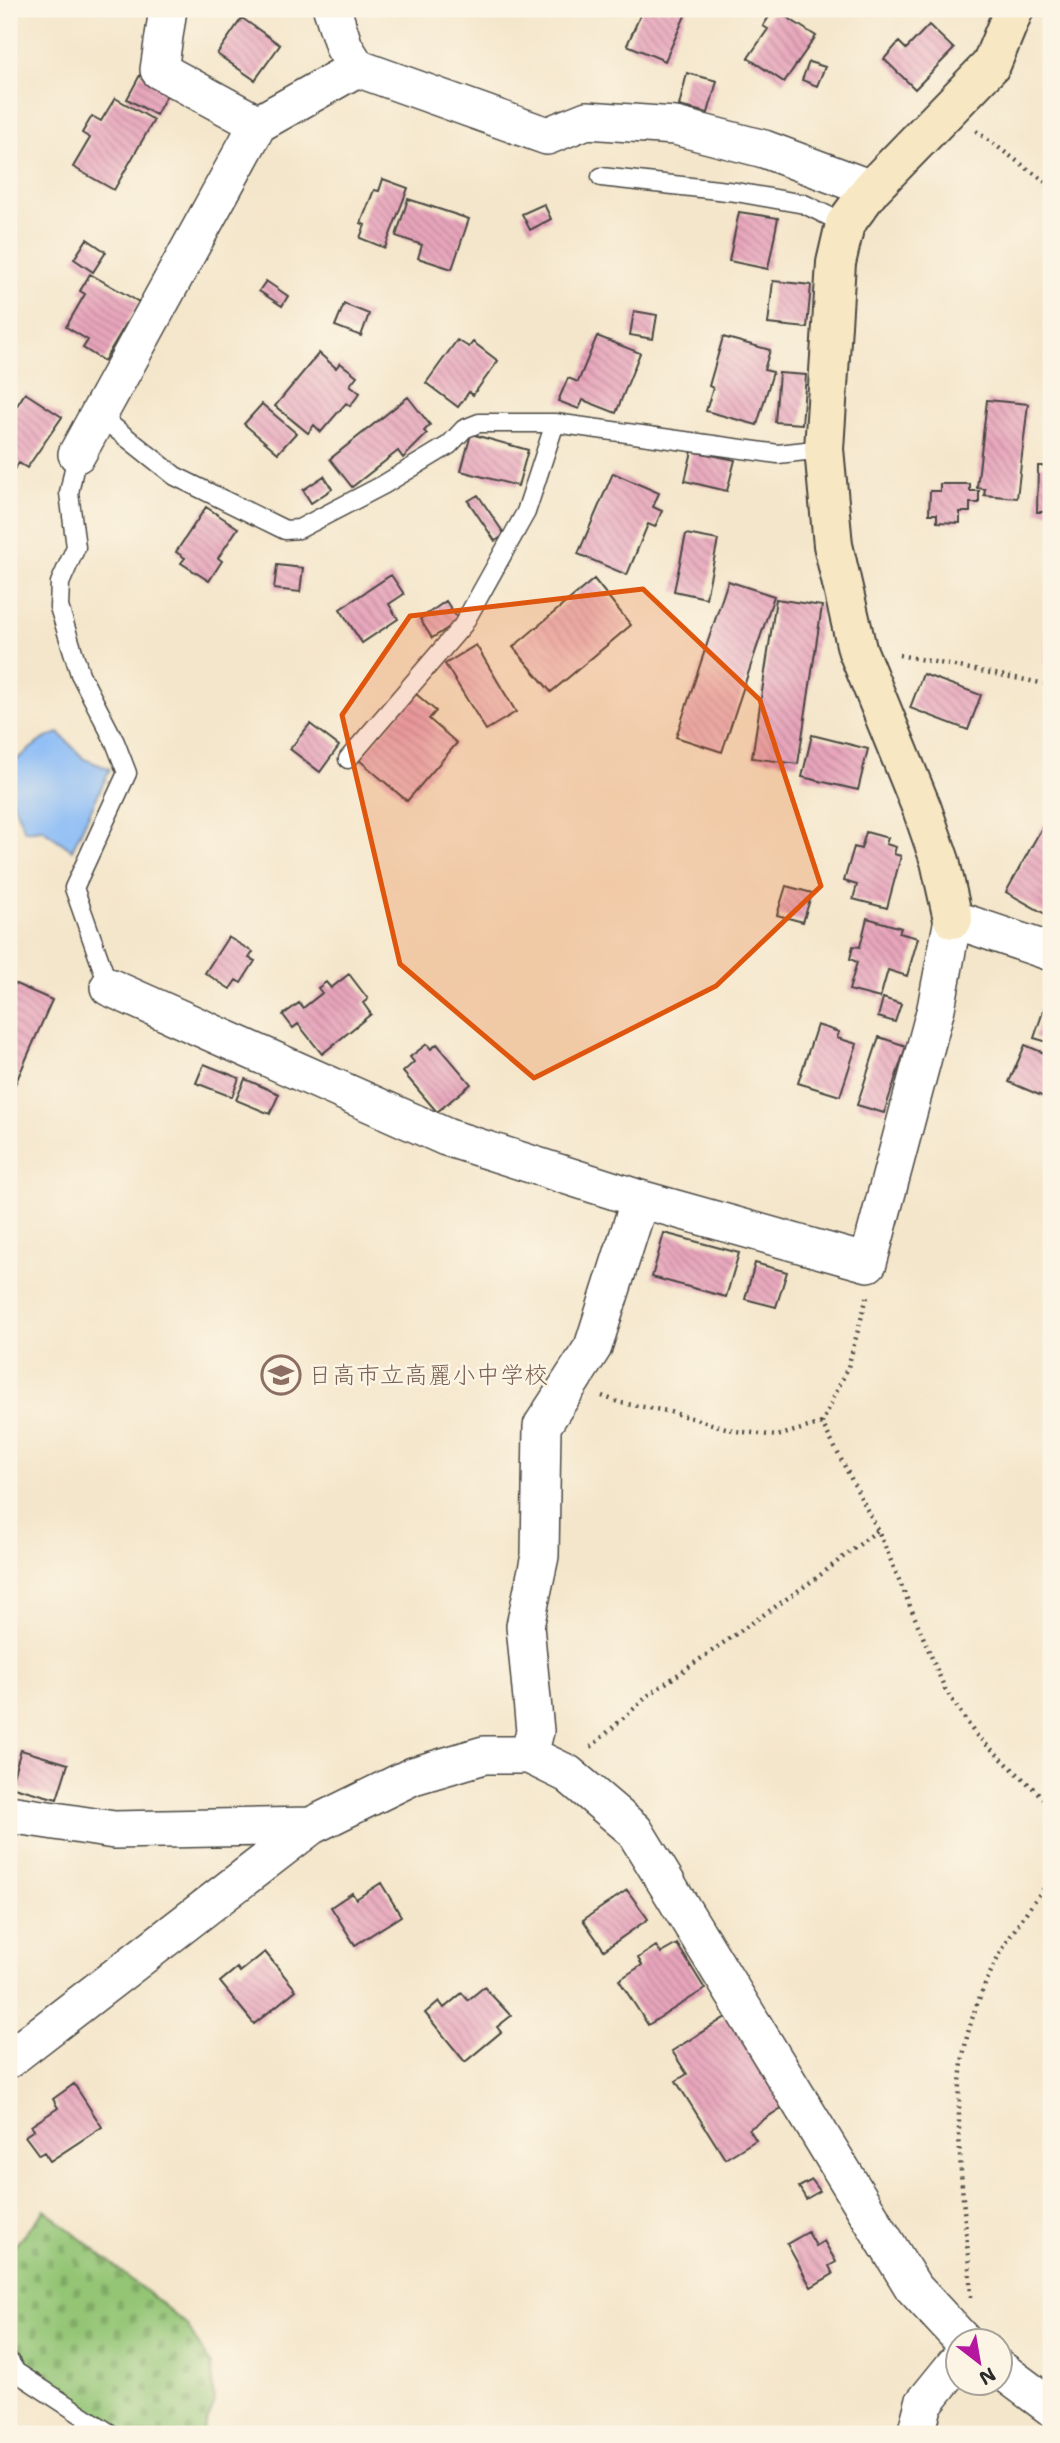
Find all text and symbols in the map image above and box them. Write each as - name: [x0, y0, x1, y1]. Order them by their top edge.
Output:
- school or university icon: 日高市立高麗小中学校: [260, 1354, 302, 1396]
- place label: 日高市立高麗小中学校: [308, 1359, 548, 1391]
- north arrow: [944, 2328, 1014, 2398]
- text: N: [975, 2362, 1000, 2391]

